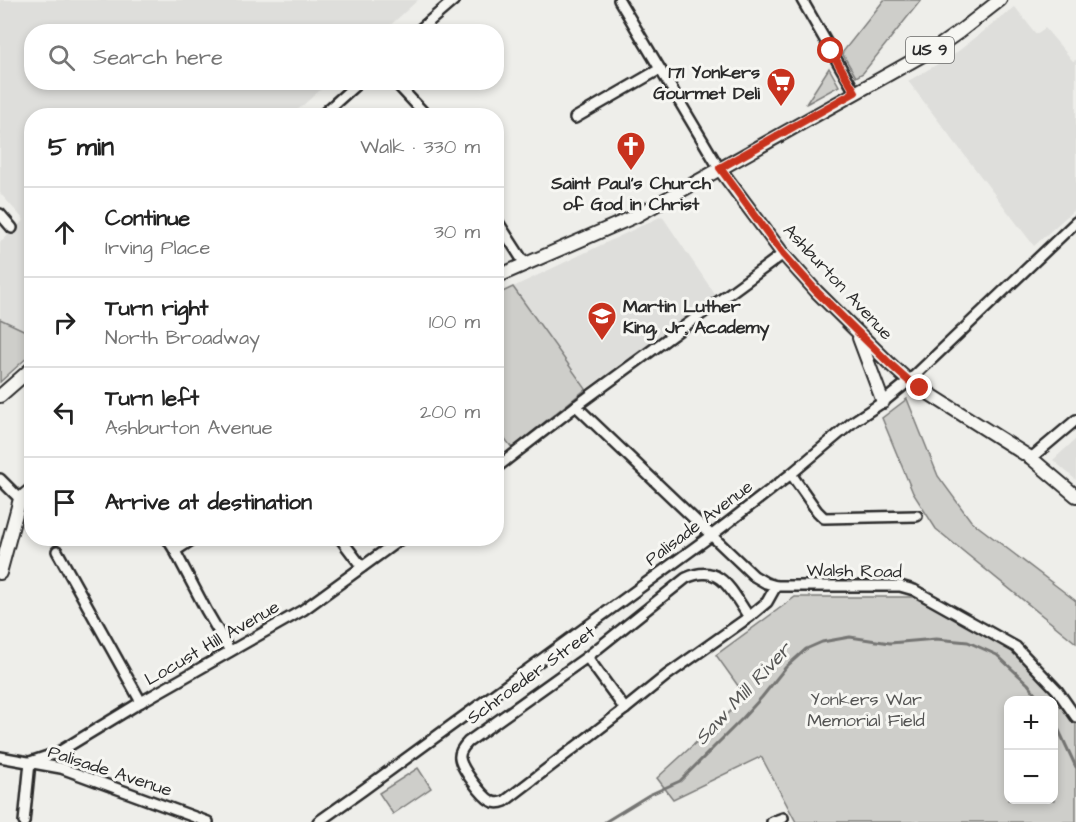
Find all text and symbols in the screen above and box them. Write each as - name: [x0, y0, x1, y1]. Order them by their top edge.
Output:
- search box: [24, 24, 504, 90]
- route start: [817, 37, 843, 63]
- road number: US 9: [906, 37, 954, 63]
- icon: search: [45, 41, 78, 74]
- text: Search here: [93, 42, 223, 73]
- place label: 171 Yonkers Gourmet Deli: [653, 60, 760, 106]
- supermarket icon: 171 Yonkers Gourmet Deli: [765, 66, 797, 108]
- text: 5 min: [48, 129, 114, 165]
- church icon: Saint Paul's Church of God in Christ: [615, 130, 647, 172]
- text: Walk · 330 m: [360, 133, 480, 161]
- place label: Saint Paul's Church of God in Christ: [550, 171, 712, 217]
- text: Continue: [105, 203, 190, 234]
- icon: ahead: [48, 216, 81, 249]
- text: 30 m: [434, 218, 480, 246]
- street label: Ashburton Avenue: [777, 218, 899, 346]
- text: Irving Place: [105, 234, 210, 262]
- text: Turn right: [105, 293, 208, 324]
- place label: Martin Luther King, Jr. Academy: [623, 294, 770, 341]
- school or university icon: Martin Luther King, Jr. Academy: [586, 300, 618, 342]
- icon: right: [48, 306, 81, 339]
- text: 100 m: [429, 308, 480, 336]
- text: North Broadway: [105, 324, 260, 352]
- route end: [906, 374, 932, 400]
- text: Turn left: [105, 383, 199, 414]
- icon: left: [48, 396, 81, 429]
- text: 200 m: [420, 398, 480, 426]
- text: Ashburton Avenue: [105, 414, 273, 442]
- street label: Palisade Avenue: [640, 474, 758, 572]
- icon: arrive: [48, 486, 81, 519]
- text: Arrive at destination: [105, 487, 312, 518]
- street label: Walsh Road: [806, 558, 902, 584]
- street label: Locust Hill Avenue: [140, 594, 284, 692]
- street label: Schroeder Street: [462, 619, 601, 730]
- water label: Saw Mill River: [688, 635, 799, 751]
- park label: Yonkers War Memorial Field: [807, 687, 925, 733]
- map controls: [1004, 696, 1058, 804]
- button: +: [1004, 696, 1058, 750]
- street label: Palisade Avenue: [45, 739, 175, 803]
- button: −: [1004, 750, 1058, 804]

